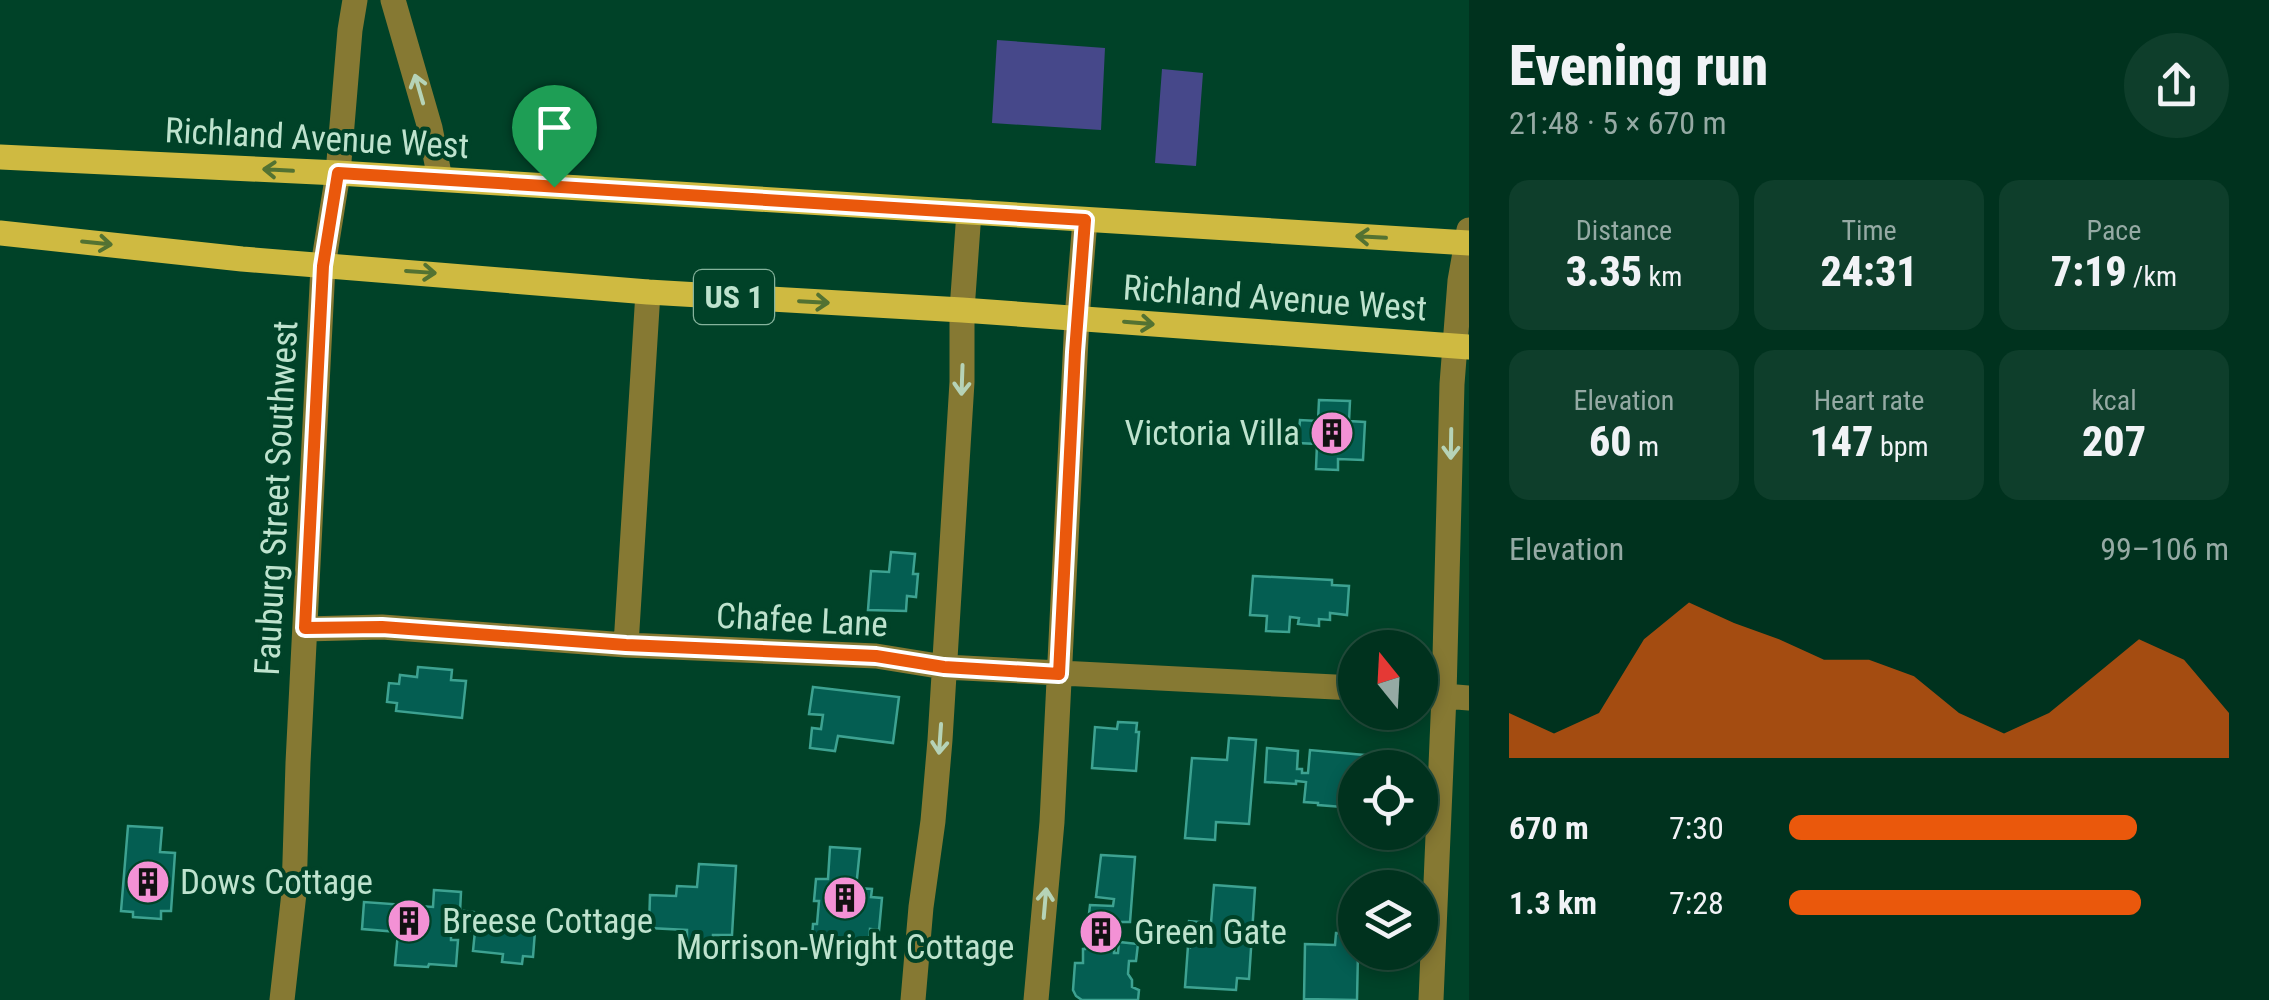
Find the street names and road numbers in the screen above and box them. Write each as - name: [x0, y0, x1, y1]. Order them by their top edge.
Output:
- street label: Richland Avenue West: [164, 110, 470, 167]
- street label: Richland Avenue West: [1122, 267, 1428, 330]
- road number: US 1: [694, 270, 774, 324]
- street label: Fauburg Street Southwest: [247, 320, 306, 676]
- street label: Chafee Lane: [715, 596, 889, 645]

